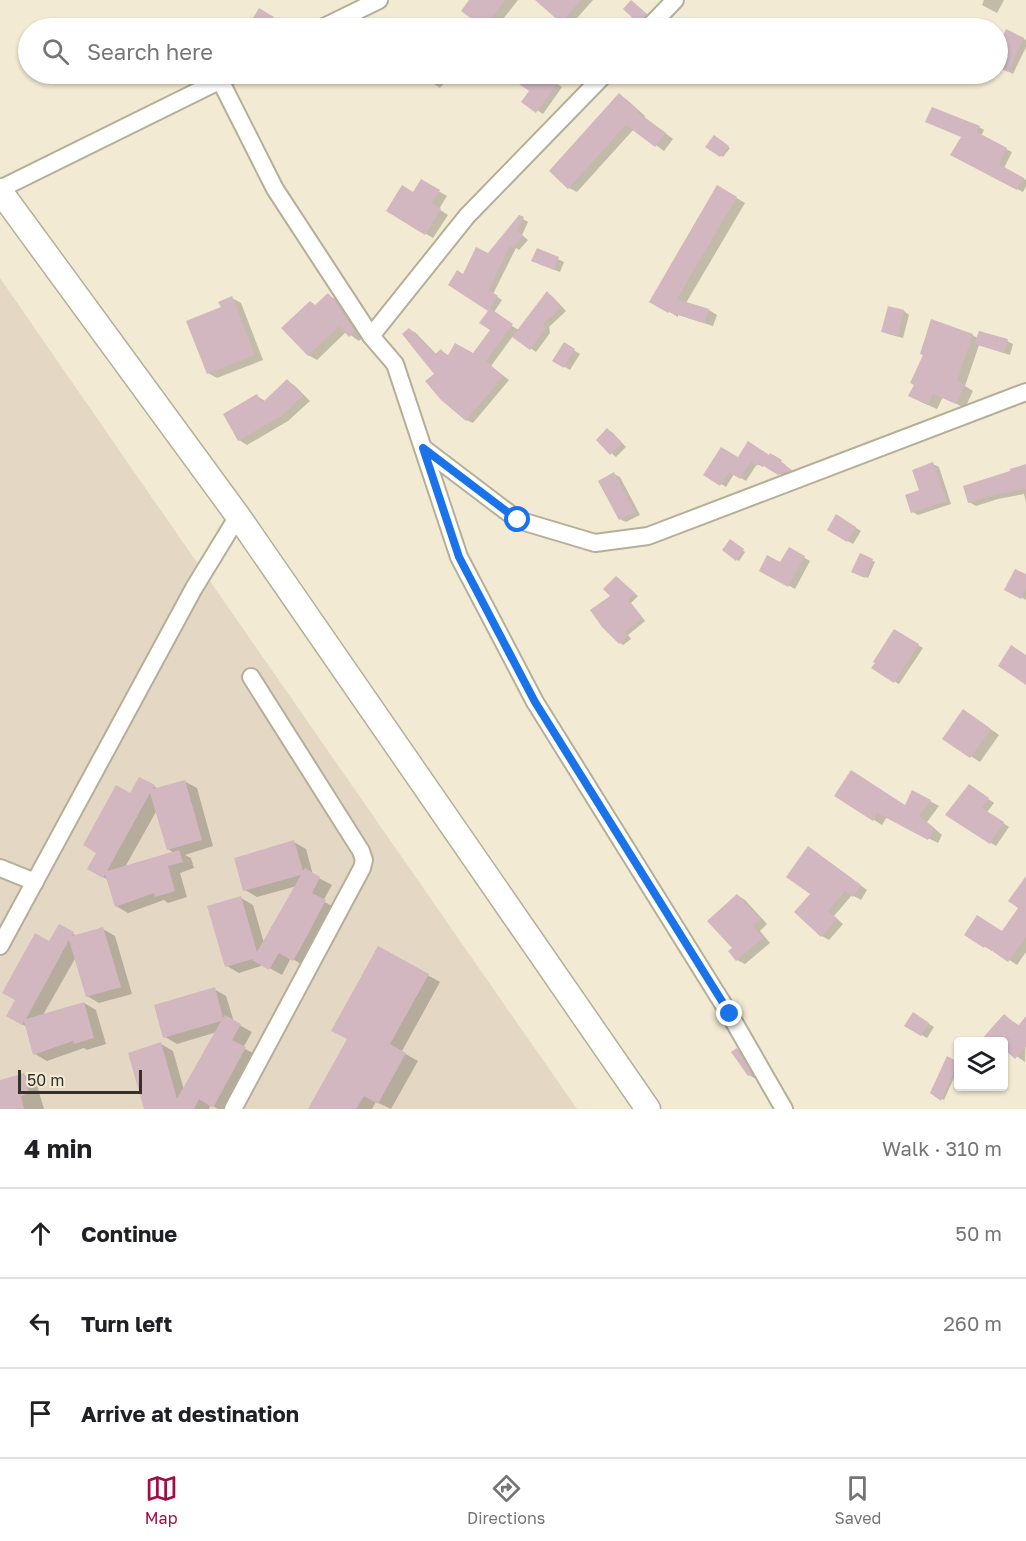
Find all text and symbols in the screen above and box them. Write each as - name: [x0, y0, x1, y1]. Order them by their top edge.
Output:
- search box: [18, 18, 1008, 84]
- icon: search: [39, 35, 72, 68]
- text: Search here: [87, 38, 213, 65]
- route start: [504, 506, 530, 532]
- route end: [716, 1000, 742, 1026]
- map controls: [954, 1037, 1008, 1091]
- button: layers: [954, 1037, 1008, 1091]
- scale bar: [18, 1067, 142, 1094]
- text: 50 m: [27, 1070, 64, 1090]
- text: 4 min: [24, 1133, 92, 1164]
- text: Walk · 310 m: [882, 1136, 1002, 1160]
- icon: ahead: [24, 1217, 57, 1250]
- text: Continue: [81, 1220, 177, 1247]
- text: 50 m: [955, 1221, 1002, 1245]
- icon: left: [24, 1307, 57, 1340]
- text: Turn left: [81, 1310, 172, 1337]
- text: 260 m: [943, 1311, 1002, 1335]
- icon: arrive: [24, 1397, 57, 1430]
- text: Arrive at destination: [81, 1400, 299, 1427]
- tab: Map: [145, 1472, 178, 1528]
- tab: Directions: [467, 1472, 545, 1528]
- tab: Saved: [835, 1472, 881, 1528]

